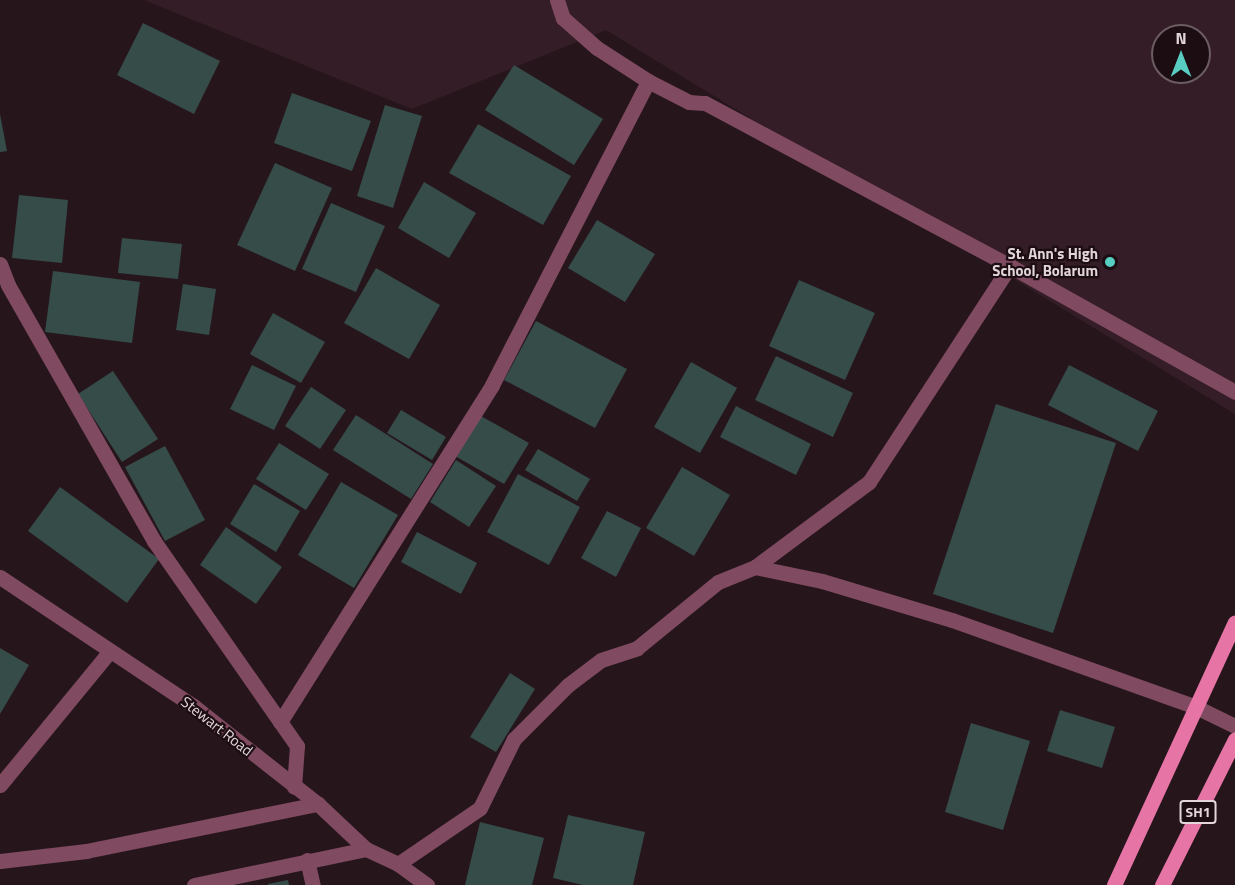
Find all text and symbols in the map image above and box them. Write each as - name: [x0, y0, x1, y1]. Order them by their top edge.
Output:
- north arrow: [1151, 24, 1211, 84]
- text: N: [1175, 26, 1187, 50]
- place label: St. Ann's High School, Bolarum: [992, 244, 1098, 279]
- marker: St. Ann's High School, Bolarum: [1103, 255, 1117, 269]
- street label: Stewart Road: [178, 692, 256, 760]
- road number: SH1: [1178, 801, 1218, 823]

